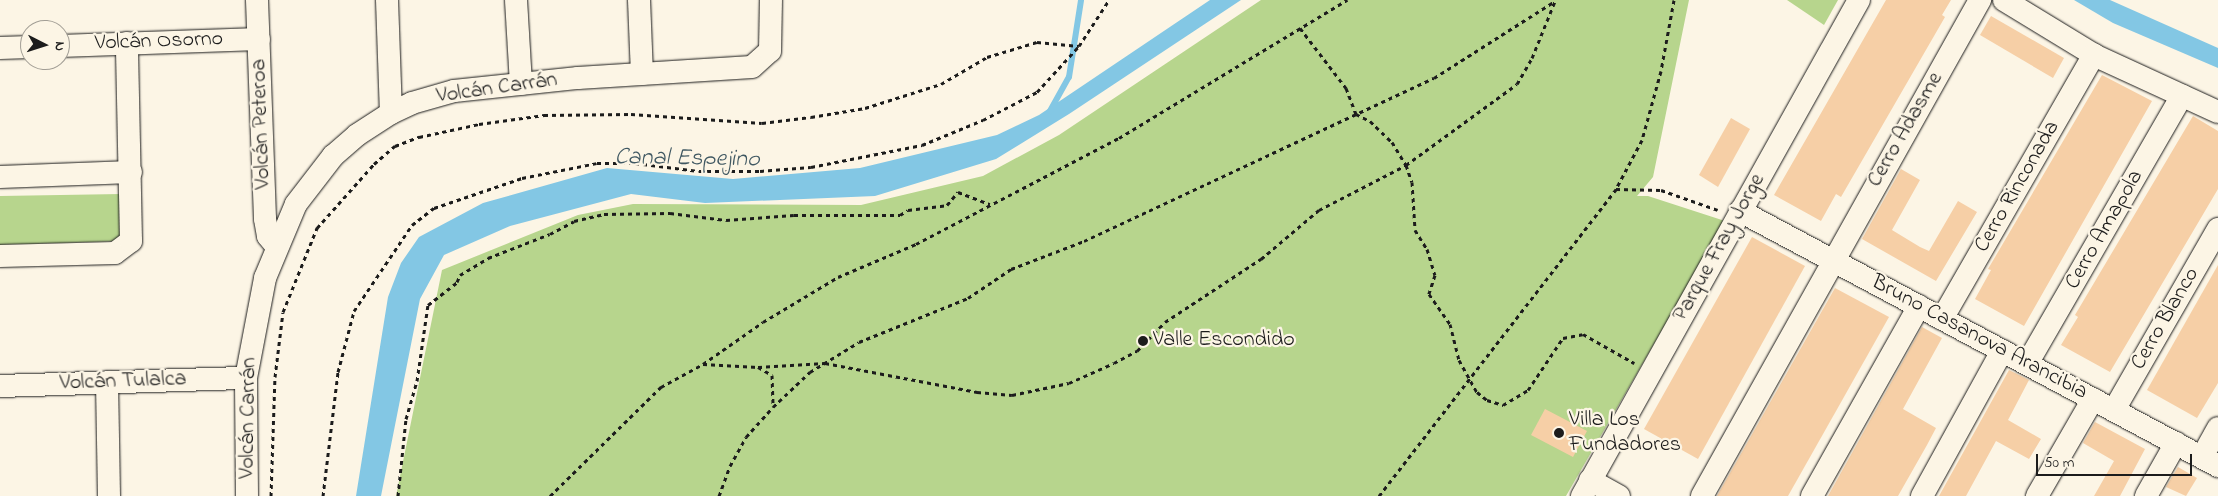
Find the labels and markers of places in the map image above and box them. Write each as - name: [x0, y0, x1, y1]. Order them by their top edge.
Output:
- place label: Valle Escondido: [1153, 328, 1295, 354]
- marker: Valle Escondido: [1137, 335, 1149, 347]
- place label: Villa Los Fundadores: [1569, 407, 1681, 458]
- marker: Villa Los Fundadores: [1553, 427, 1565, 439]

